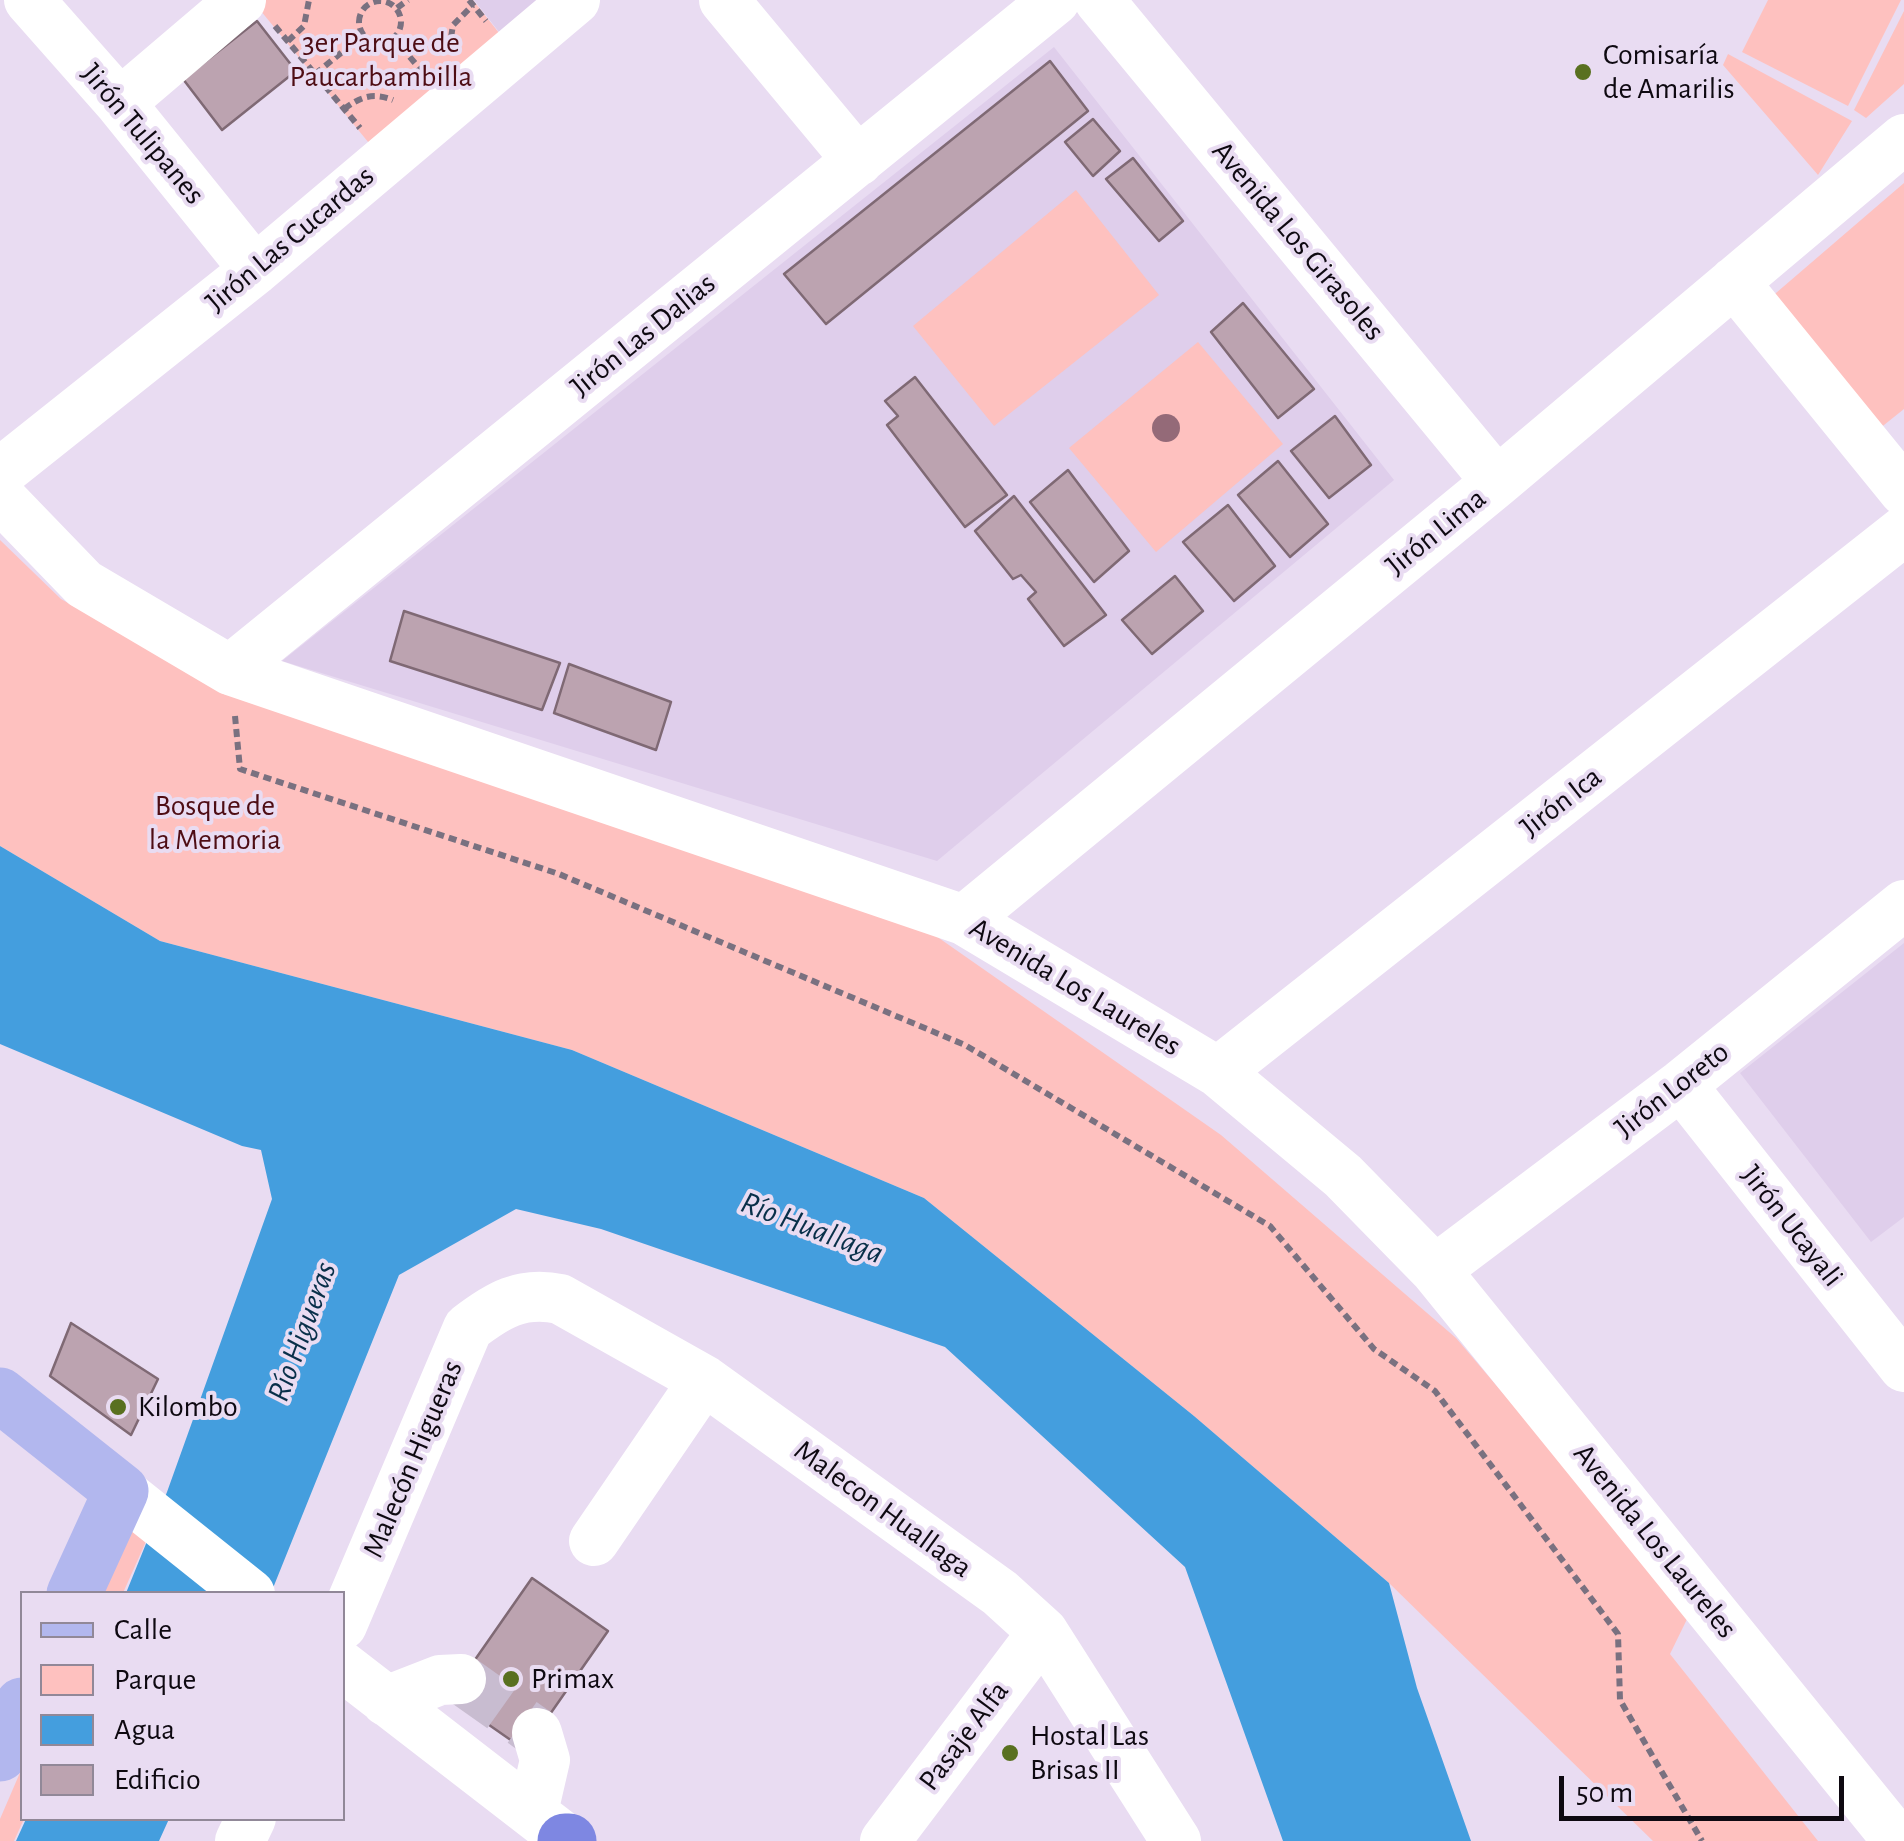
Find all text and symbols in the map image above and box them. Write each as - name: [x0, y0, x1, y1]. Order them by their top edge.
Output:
- park label: 3er Parque de Paucarbambilla: [290, 25, 472, 96]
- place label: Comisaría de Amarilis: [1603, 37, 1735, 108]
- street label: Jirón Tulipanes: [74, 56, 212, 212]
- marker: Comisaría de Amarilis: [1572, 61, 1594, 83]
- street label: Avenida Los Girasoles: [1204, 134, 1392, 348]
- street label: Jirón Las Cucardas: [198, 158, 382, 320]
- street label: Jirón Las Dalias: [563, 266, 723, 404]
- street label: Jirón Lima: [1379, 481, 1493, 583]
- street label: Jirón Ica: [1513, 759, 1609, 845]
- park label: Bosque de la Memoria: [149, 788, 281, 858]
- street label: Avenida Los Laureles: [963, 910, 1187, 1064]
- street label: Jirón Loreto: [1608, 1034, 1736, 1146]
- street label: Jirón Ucayali: [1733, 1158, 1851, 1294]
- water label: Río Huallaga: [735, 1183, 889, 1273]
- water label: Río Higueras: [259, 1257, 345, 1407]
- street label: Malecón Higueras: [355, 1355, 471, 1563]
- place label: Kilombo: [138, 1389, 238, 1425]
- marker: Kilombo: [107, 1396, 129, 1418]
- street label: Malecon Huallaga: [787, 1432, 979, 1586]
- street label: Avenida Los Laureles: [1566, 1436, 1744, 1646]
- legend: [20, 1591, 345, 1821]
- text: Calle: [114, 1615, 172, 1645]
- place label: Primax: [531, 1661, 614, 1697]
- text: Parque: [114, 1665, 196, 1695]
- marker: Primax: [500, 1668, 522, 1690]
- street label: Pasaje Alfa: [911, 1674, 1017, 1798]
- text: Agua: [114, 1715, 175, 1745]
- place label: Hostal Las Brisas II: [1030, 1718, 1149, 1788]
- marker: Hostal Las Brisas II: [999, 1742, 1021, 1764]
- scale bar: [1564, 1756, 1849, 1818]
- text: Edificio: [114, 1765, 201, 1795]
- text: 50 m: [1576, 1778, 1633, 1808]

